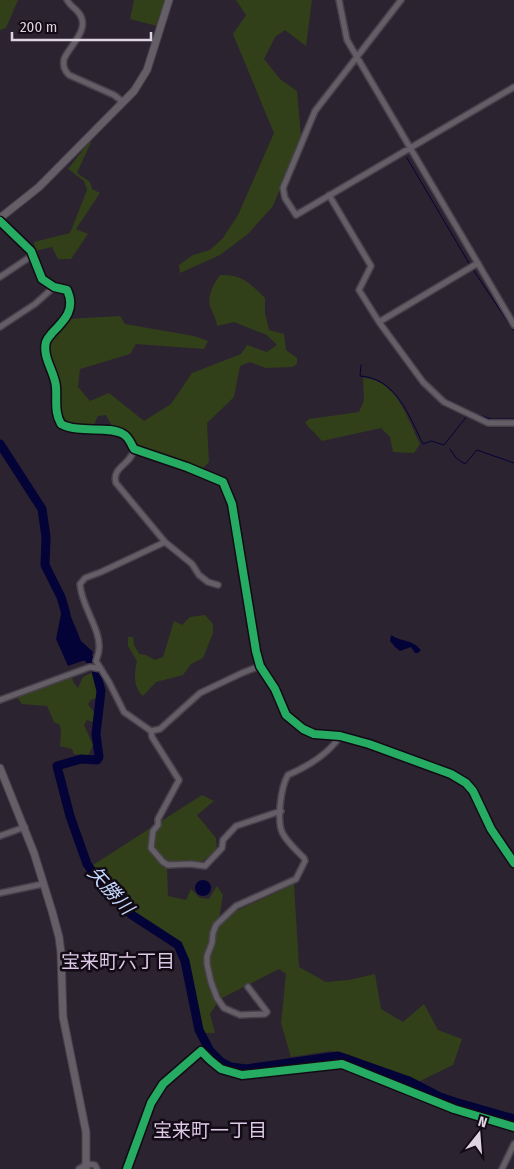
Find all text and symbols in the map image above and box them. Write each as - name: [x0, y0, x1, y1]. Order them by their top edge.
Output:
- scale bar: [12, 10, 151, 42]
- text: 200 m: [20, 18, 57, 36]
- water label: 矢勝川: [83, 861, 140, 921]
- district label: 宝来町六丁目: [61, 950, 175, 973]
- north arrow: [454, 1109, 504, 1159]
- text: N: [476, 1113, 489, 1131]
- district label: 宝来町一丁目: [153, 1119, 267, 1142]

